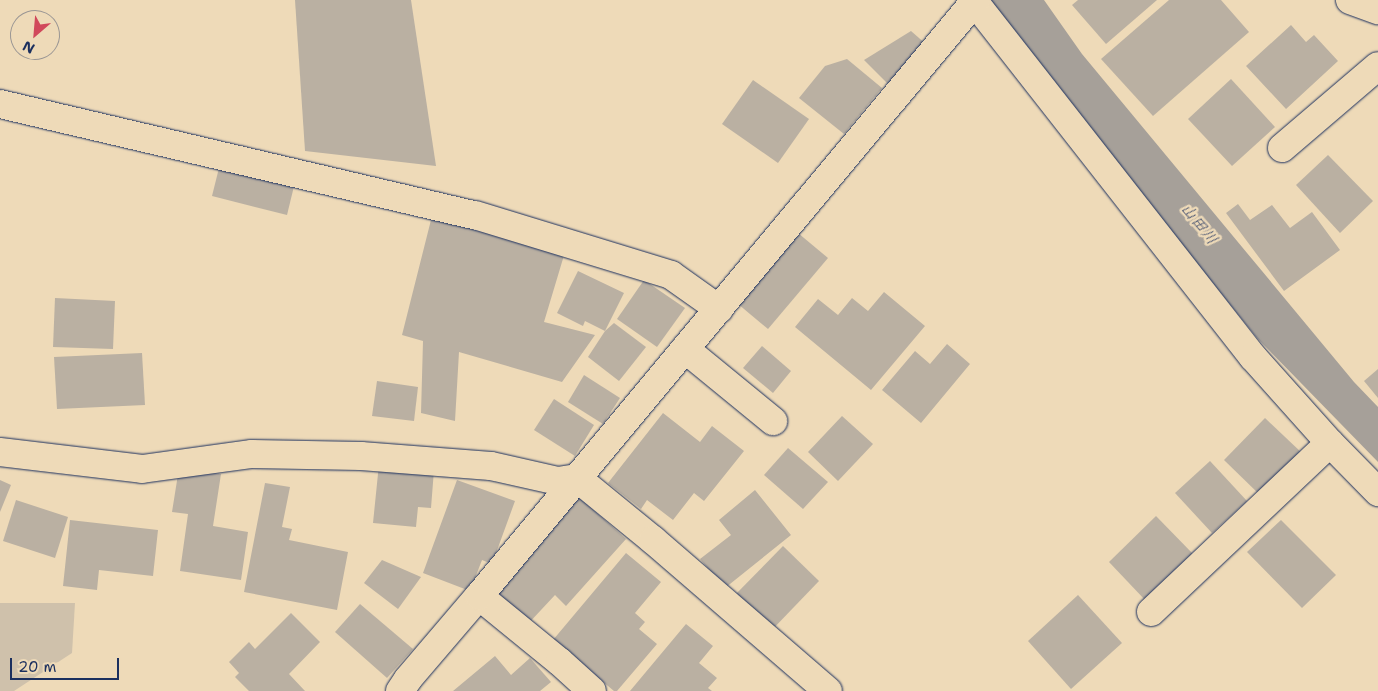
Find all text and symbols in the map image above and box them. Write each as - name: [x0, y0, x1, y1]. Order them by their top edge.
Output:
- north arrow: [10, 10, 60, 60]
- text: N: [20, 37, 38, 58]
- water label: 山田川: [1176, 199, 1222, 249]
- scale bar: [12, 648, 121, 680]
- text: 20 m: [18, 657, 57, 677]

